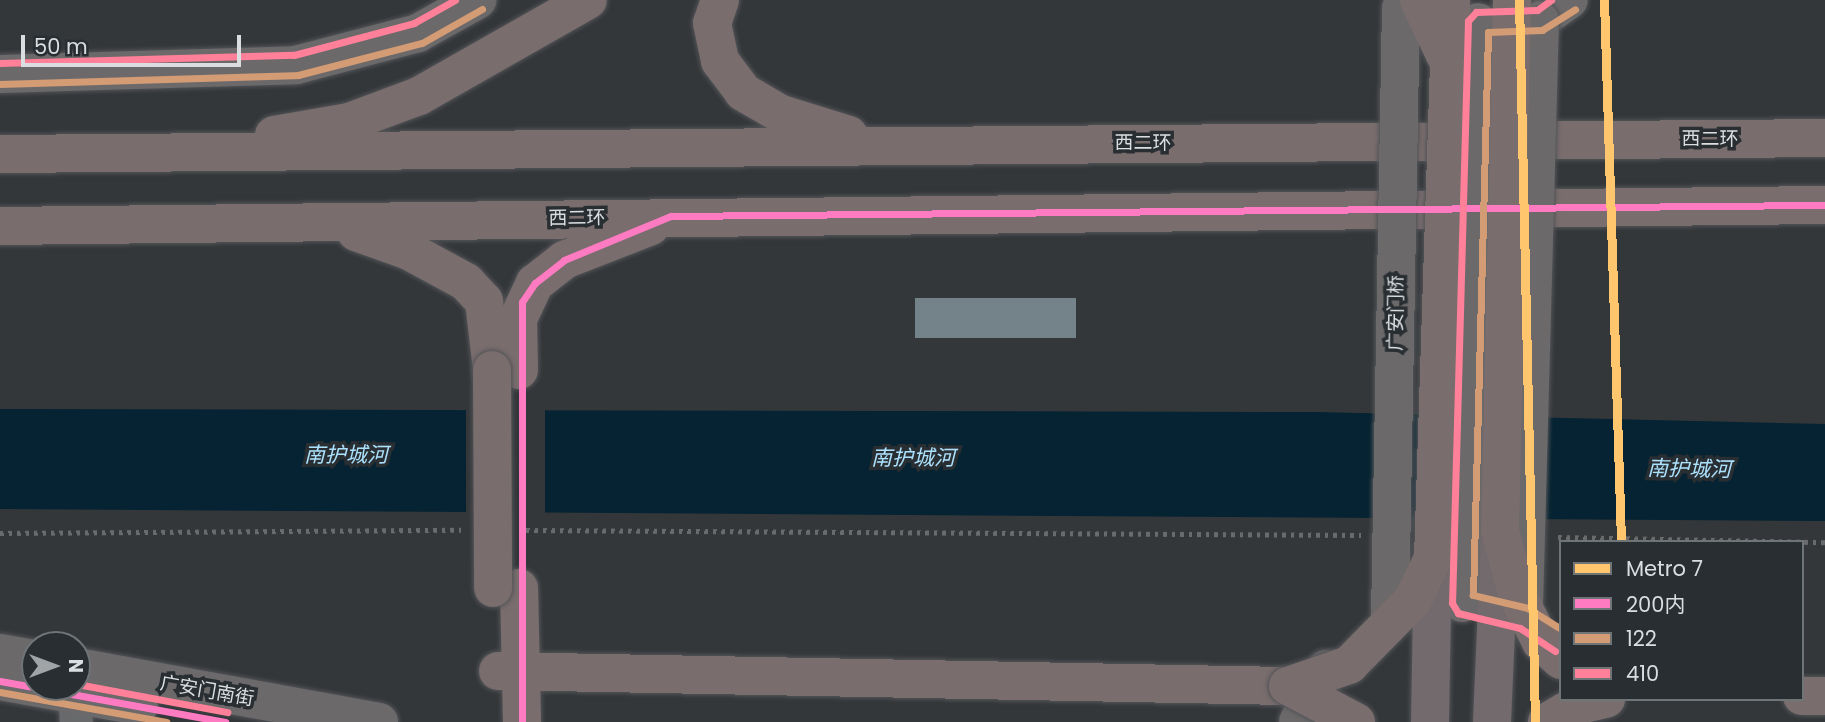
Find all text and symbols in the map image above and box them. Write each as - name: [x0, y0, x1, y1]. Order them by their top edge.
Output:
- scale bar: [24, 21, 245, 65]
- text: 50 m: [34, 32, 88, 61]
- street label: 西二环: [1682, 128, 1738, 150]
- street label: 西二环: [1115, 132, 1171, 154]
- street label: 西二环: [548, 206, 606, 230]
- street label: 广安门桥: [1384, 275, 1408, 351]
- water label: 南护城河: [304, 442, 388, 468]
- water label: 南护城河: [871, 445, 955, 471]
- water label: 南护城河: [1647, 456, 1731, 482]
- legend: [1559, 540, 1804, 701]
- text: Metro 7: [1626, 554, 1703, 583]
- text: 200内: [1626, 590, 1685, 619]
- text: 122: [1626, 624, 1657, 653]
- north arrow: [21, 631, 91, 701]
- text: N: [62, 659, 89, 673]
- text: 410: [1626, 659, 1659, 688]
- street label: 广安门南街: [158, 672, 256, 710]

